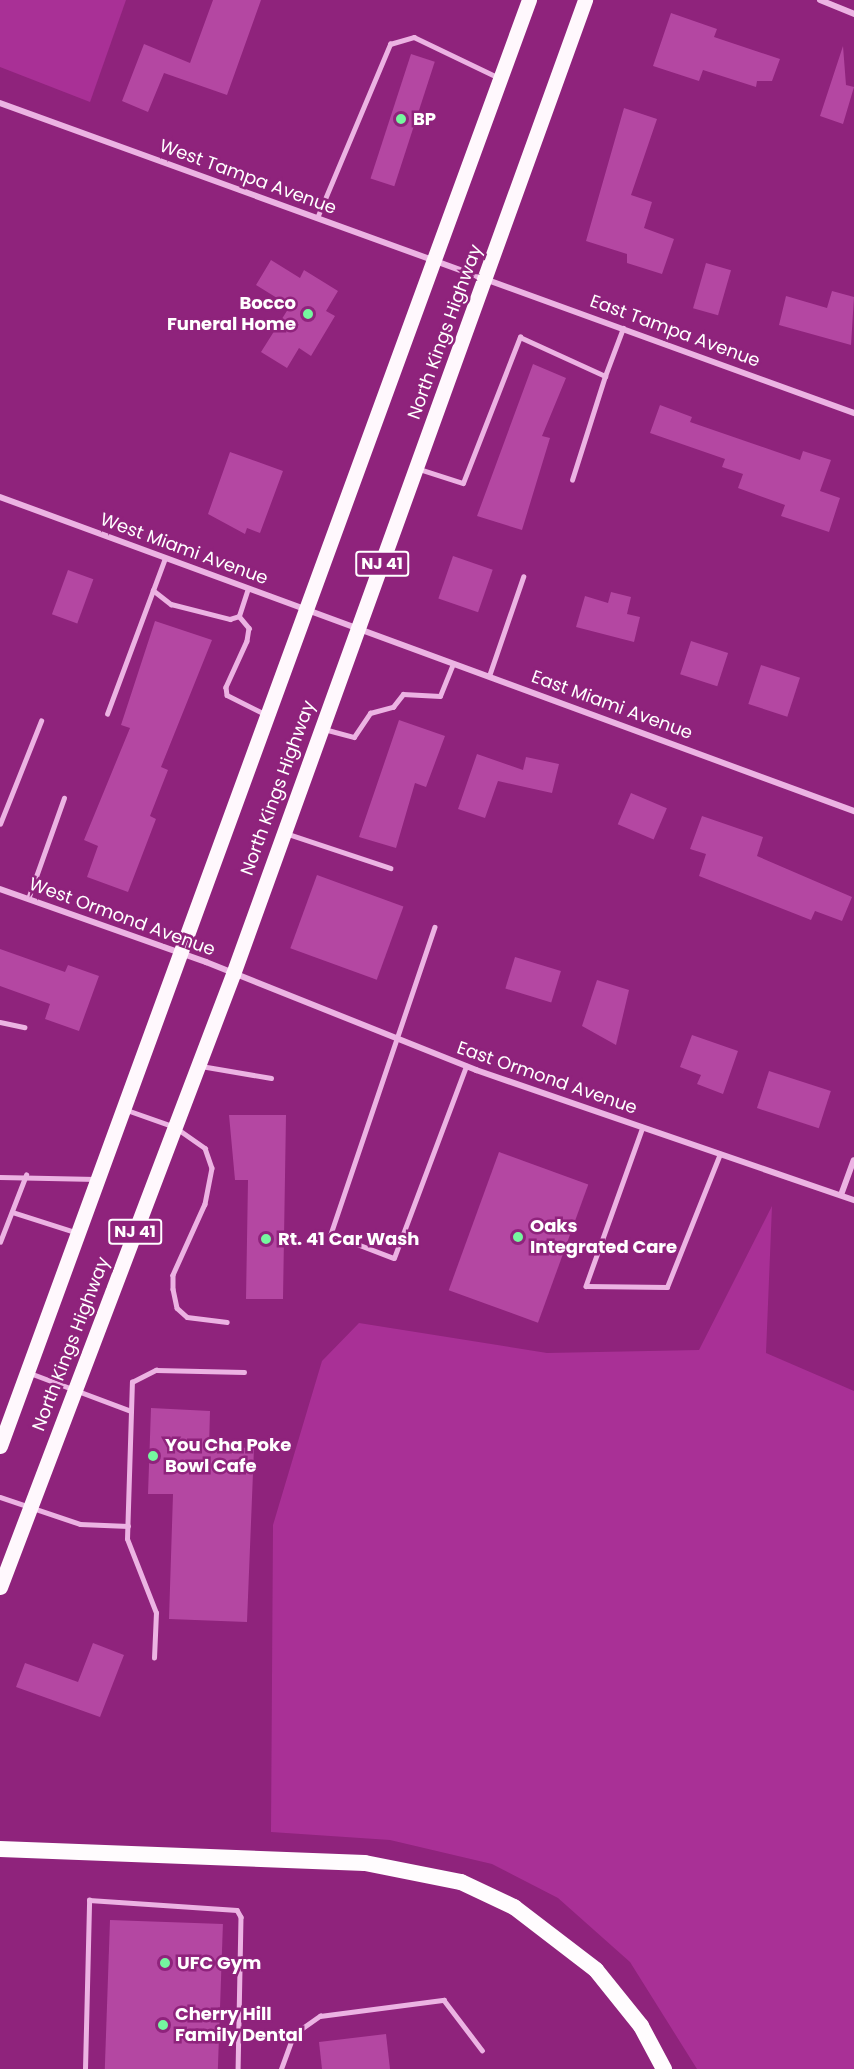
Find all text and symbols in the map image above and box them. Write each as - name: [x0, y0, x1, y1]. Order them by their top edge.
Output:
- place label: BP: [413, 108, 436, 130]
- marker: BP: [394, 112, 408, 126]
- street label: West Tampa Avenue: [157, 135, 339, 219]
- street label: North Kings Highway: [403, 242, 487, 422]
- street label: East Tampa Avenue: [587, 290, 763, 372]
- place label: Bocco Funeral Home: [167, 293, 296, 336]
- marker: Bocco Funeral Home: [301, 307, 315, 321]
- street label: West Miami Avenue: [97, 509, 271, 589]
- road number: NJ 41: [355, 551, 409, 577]
- street label: East Miami Avenue: [529, 666, 695, 744]
- street label: North Kings Highway: [236, 698, 320, 878]
- street label: West Ormond Avenue: [26, 873, 218, 961]
- street label: East Ormond Avenue: [454, 1037, 640, 1119]
- place label: Oaks Integrated Care: [530, 1216, 677, 1258]
- road number: NJ 41: [108, 1219, 162, 1245]
- place label: Rt. 41 Car Wash: [278, 1228, 419, 1250]
- marker: Oaks Integrated Care: [511, 1230, 525, 1244]
- marker: Rt. 41 Car Wash: [259, 1232, 273, 1246]
- street label: North Kings Highway: [28, 1254, 114, 1434]
- place label: You Cha Poke Bowl Cafe: [165, 1435, 291, 1478]
- marker: You Cha Poke Bowl Cafe: [146, 1449, 160, 1463]
- place label: UFC Gym: [177, 1952, 261, 1974]
- marker: UFC Gym: [158, 1956, 172, 1970]
- place label: Cherry Hill Family Dental: [175, 2004, 303, 2046]
- marker: Cherry Hill Family Dental: [156, 2018, 170, 2032]

